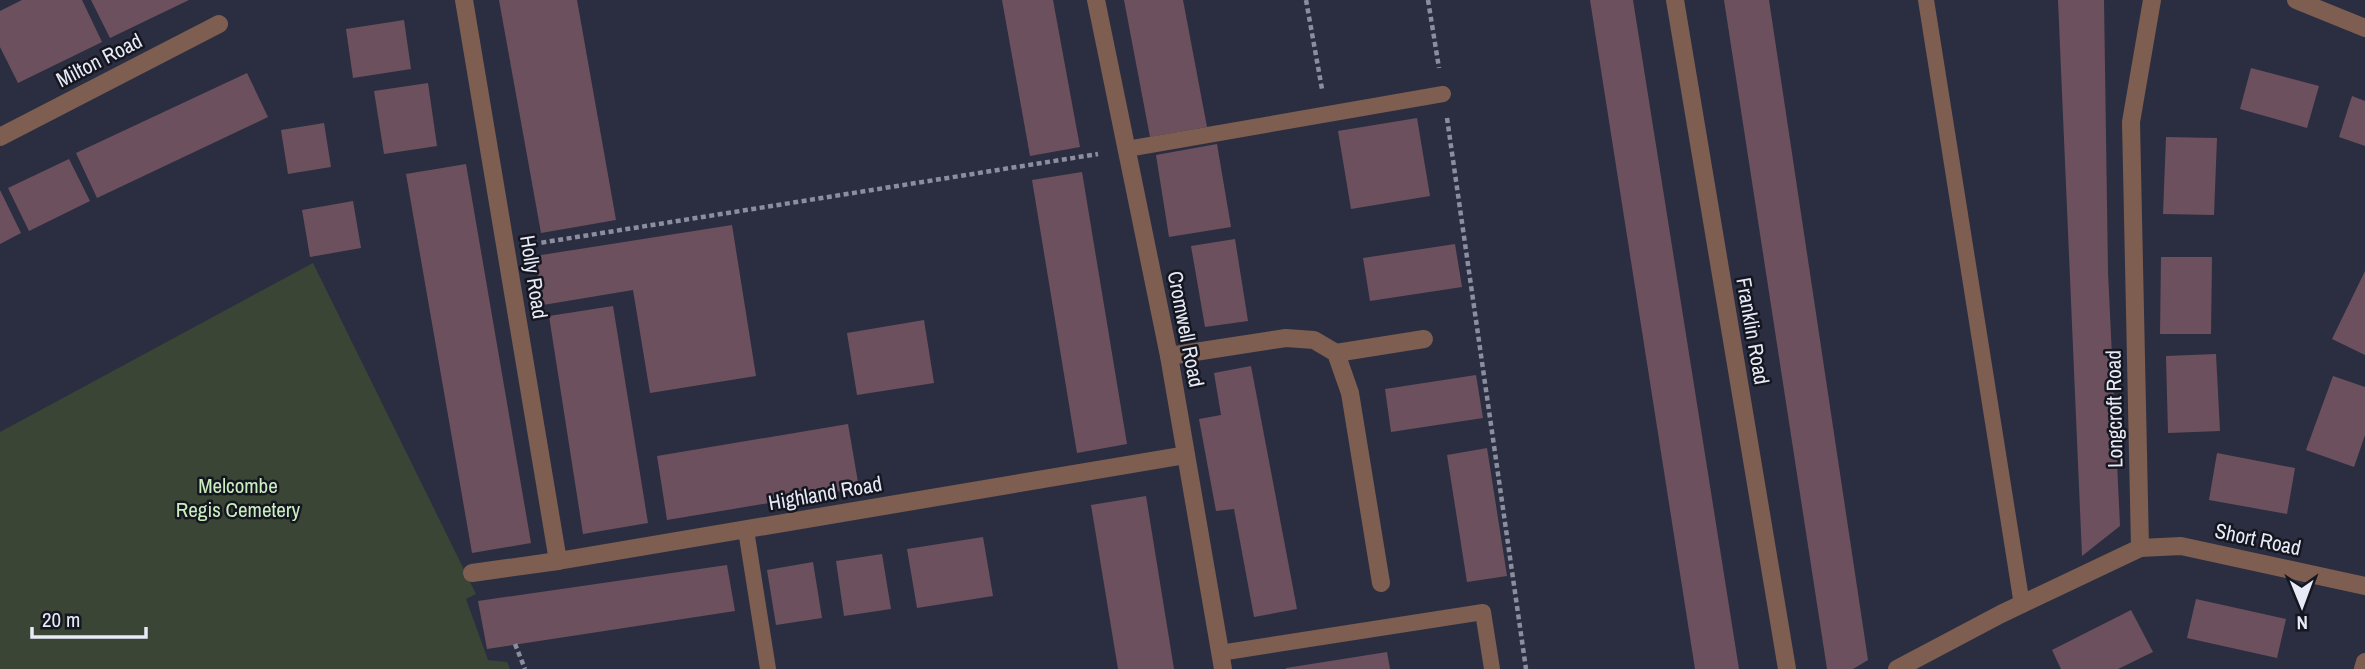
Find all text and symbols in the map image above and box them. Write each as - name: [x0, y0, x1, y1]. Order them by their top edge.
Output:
- street label: Milton Road: [51, 26, 147, 94]
- street label: Holly Road: [513, 233, 555, 321]
- street label: Cromwell Road: [1161, 268, 1211, 390]
- street label: Franklin Road: [1729, 275, 1777, 387]
- street label: Longcroft Road: [2098, 350, 2130, 468]
- street label: Highland Road: [766, 469, 884, 517]
- park label: Melcombe Regis Cemetery: [176, 471, 301, 524]
- street label: Short Road: [2212, 516, 2304, 562]
- north arrow: [2267, 571, 2337, 641]
- scale bar: [32, 596, 145, 640]
- text: 20 m: [42, 605, 80, 634]
- text: N: [2296, 610, 2308, 636]

